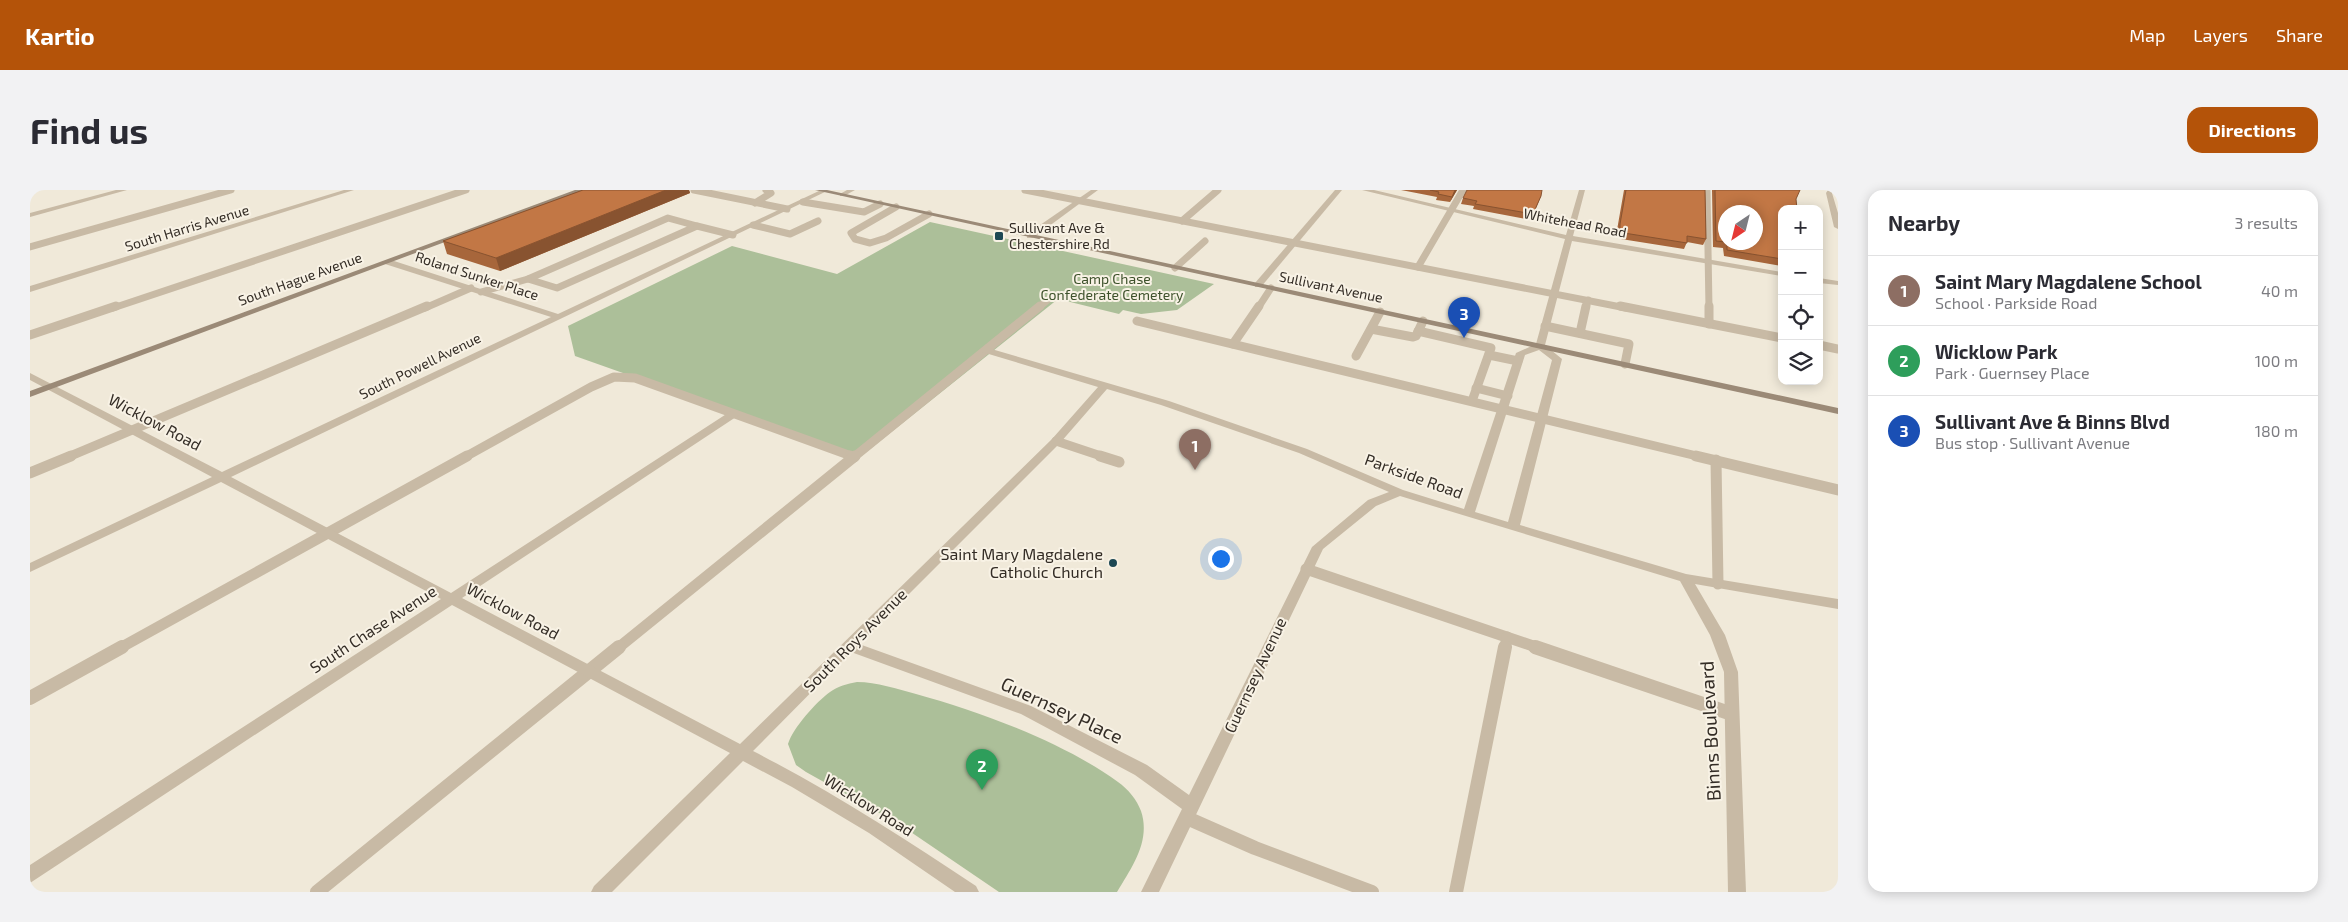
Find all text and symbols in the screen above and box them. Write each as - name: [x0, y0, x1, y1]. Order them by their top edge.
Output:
- text: Kartio: [25, 21, 95, 50]
- text: Map: [2129, 24, 2165, 46]
- text: Layers: [2193, 24, 2248, 46]
- text: Share: [2276, 24, 2323, 46]
- button: Directions: [2187, 107, 2318, 153]
- text: Find us: [30, 109, 148, 151]
- street label: South Harris Avenue: [123, 201, 251, 254]
- street label: Whitehead Road: [1522, 204, 1628, 241]
- north arrow: [1718, 205, 1763, 250]
- map controls: [1778, 205, 1823, 385]
- button: +: [1778, 205, 1823, 250]
- text: Nearby: [1888, 210, 1960, 235]
- text: 3 results: [2235, 213, 2298, 232]
- place label: Sullivant Ave & Chestershire Rd: [1009, 219, 1110, 252]
- marker: Sullivant Ave & Chestershire Rd: [993, 230, 1005, 242]
- street label: South Hague Avenue: [236, 248, 364, 309]
- street label: Roland Sunker Place: [413, 248, 541, 304]
- button: −: [1778, 250, 1823, 295]
- street label: Sullivant Avenue: [1278, 267, 1385, 306]
- park label: Camp Chase Confederate Cemetery: [1041, 270, 1184, 303]
- text: Saint Mary Magdalene School: [1935, 270, 2202, 293]
- text: 1: [1901, 281, 1907, 300]
- text: 40 m: [2261, 281, 2298, 300]
- text: School · Parkside Road: [1935, 293, 2098, 312]
- button: locate: [1778, 295, 1823, 340]
- pin: 3: [1448, 297, 1480, 338]
- street label: South Powell Avenue: [356, 329, 483, 402]
- button: layers: [1778, 340, 1823, 385]
- text: Wicklow Park: [1935, 340, 2058, 363]
- text: 2: [1899, 351, 1909, 370]
- text: 100 m: [2255, 351, 2298, 370]
- text: Park · Guernsey Place: [1935, 363, 2090, 382]
- street label: Wicklow Road: [106, 389, 205, 454]
- text: Sullivant Ave & Binns Blvd: [1935, 410, 2170, 433]
- text: 3: [1899, 421, 1909, 440]
- text: 180 m: [2255, 421, 2298, 440]
- pin: 1: [1179, 429, 1211, 470]
- text: Bus stop · Sullivant Avenue: [1935, 433, 2130, 452]
- street label: Parkside Road: [1363, 449, 1466, 502]
- place label: Saint Mary Magdalene Catholic Church: [941, 544, 1103, 581]
- your location: [1208, 546, 1234, 572]
- marker: Saint Mary Magdalene Catholic Church: [1107, 557, 1119, 569]
- street label: Wicklow Road: [464, 578, 563, 643]
- street label: South Chase Avenue: [306, 581, 439, 677]
- street label: South Roys Avenue: [799, 584, 910, 695]
- street label: Guernsey Avenue: [1220, 614, 1290, 735]
- street label: Binns Boulevard: [1694, 660, 1725, 802]
- street label: Guernsey Place: [998, 671, 1127, 748]
- pin: 2: [966, 749, 998, 790]
- street label: Wicklow Road: [821, 769, 918, 840]

